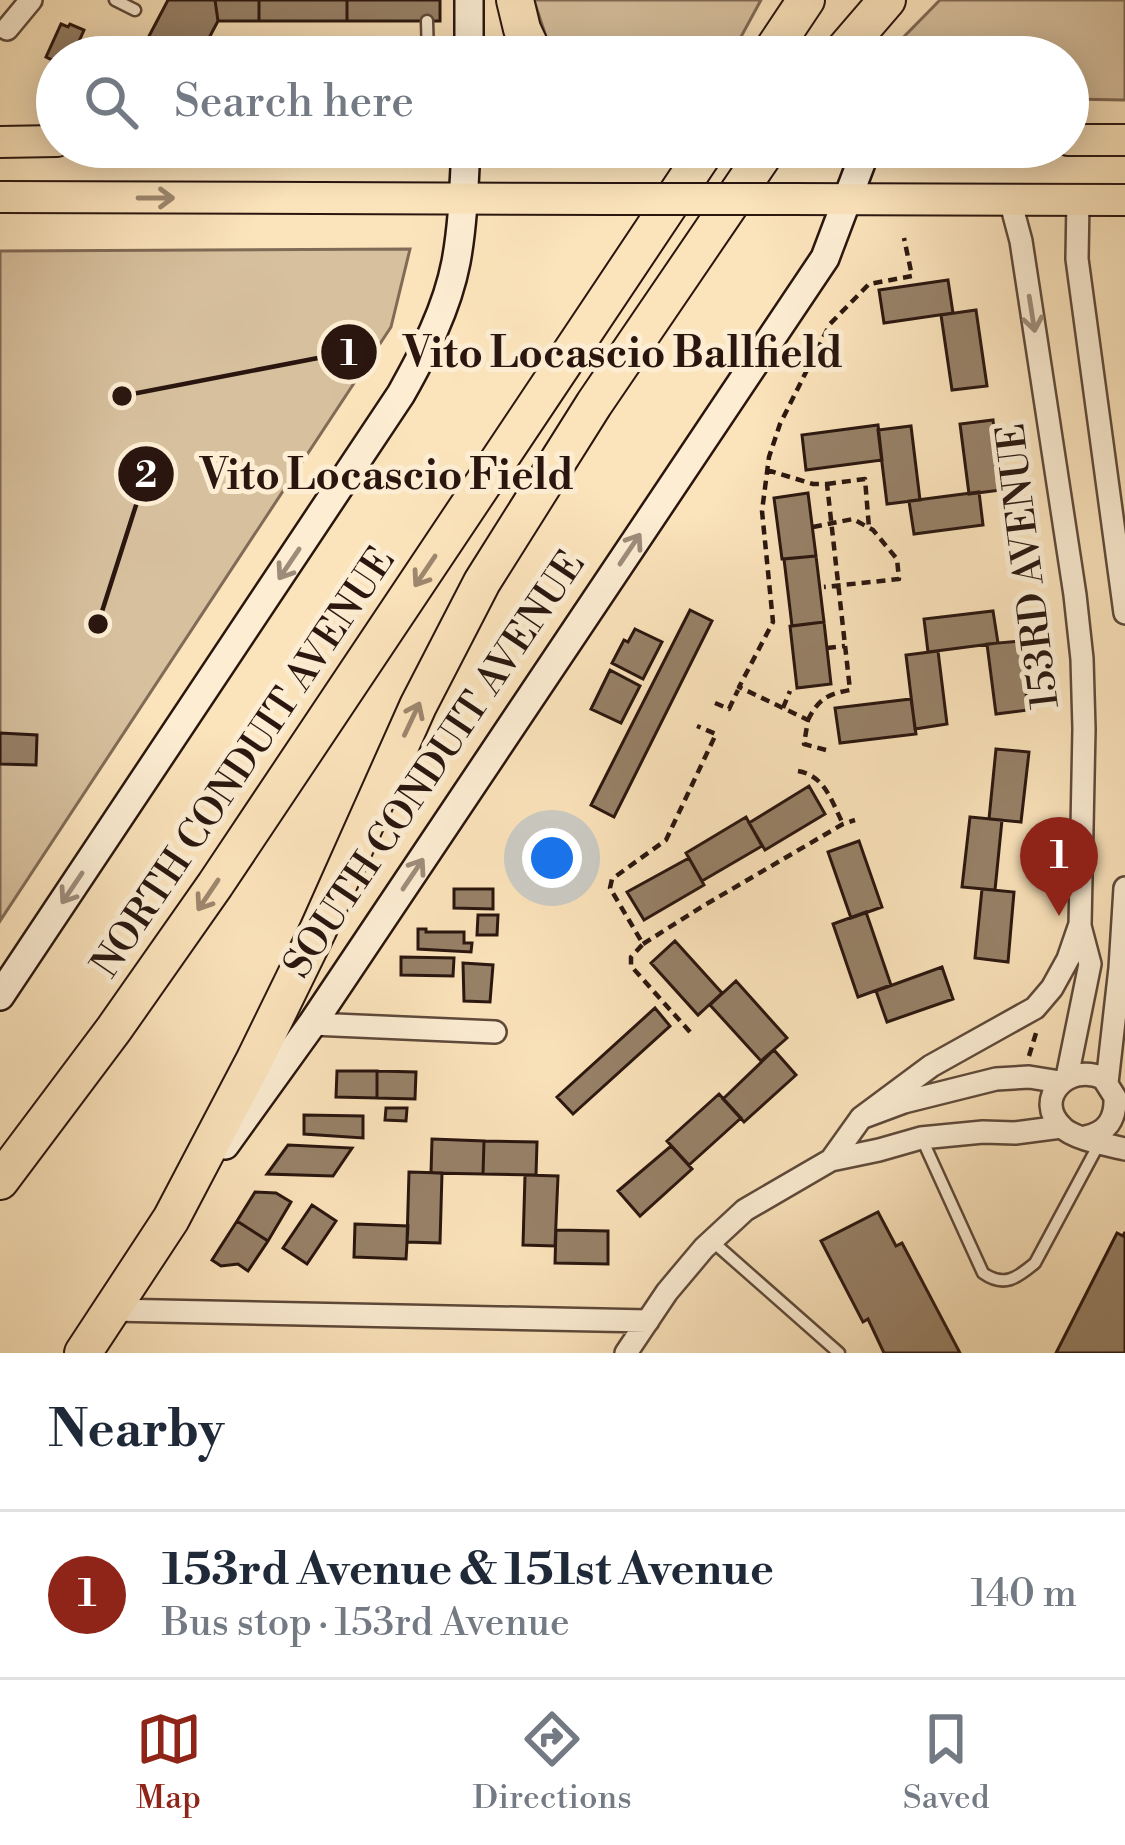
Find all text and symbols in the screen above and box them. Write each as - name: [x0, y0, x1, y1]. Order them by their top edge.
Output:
- search box: [36, 36, 1089, 168]
- icon: search: [78, 69, 144, 135]
- text: Search here: [174, 74, 414, 131]
- one-way arrow: [136, 187, 175, 209]
- one-way arrow: [1021, 294, 1044, 333]
- callout: Vito Locascio Ballfield: [319, 313, 867, 391]
- text: Vito Locascio Ballfield: [401, 328, 843, 381]
- text: 1: [340, 332, 358, 377]
- street label: 153RD AVENUE: [987, 421, 1071, 711]
- callout: Vito Locascio Field: [116, 435, 598, 513]
- text: Vito Locascio Field: [198, 450, 574, 503]
- text: 2: [135, 454, 157, 499]
- one-way arrow: [617, 533, 642, 567]
- street label: NORTH CONDUIT AVENUE: [82, 539, 406, 987]
- street label: SOUTH CONDUIT AVENUE: [274, 542, 596, 988]
- one-way arrow: [277, 547, 302, 581]
- one-way arrow: [413, 553, 438, 587]
- one-way arrow: [402, 702, 424, 738]
- pin: 1: [1020, 817, 1098, 916]
- your location: [522, 828, 582, 888]
- one-way arrow: [400, 857, 425, 891]
- one-way arrow: [60, 871, 85, 905]
- one-way arrow: [196, 877, 221, 911]
- text: Nearby: [48, 1399, 224, 1463]
- text: 153rd Avenue & 151st Avenue: [162, 1542, 774, 1599]
- text: 1: [78, 1570, 96, 1619]
- text: 140 m: [970, 1570, 1077, 1619]
- text: Bus stop · 153rd Avenue: [162, 1599, 570, 1648]
- tab: Map: [136, 1706, 202, 1819]
- tab: Directions: [473, 1706, 632, 1819]
- tab: Saved: [903, 1706, 989, 1819]

